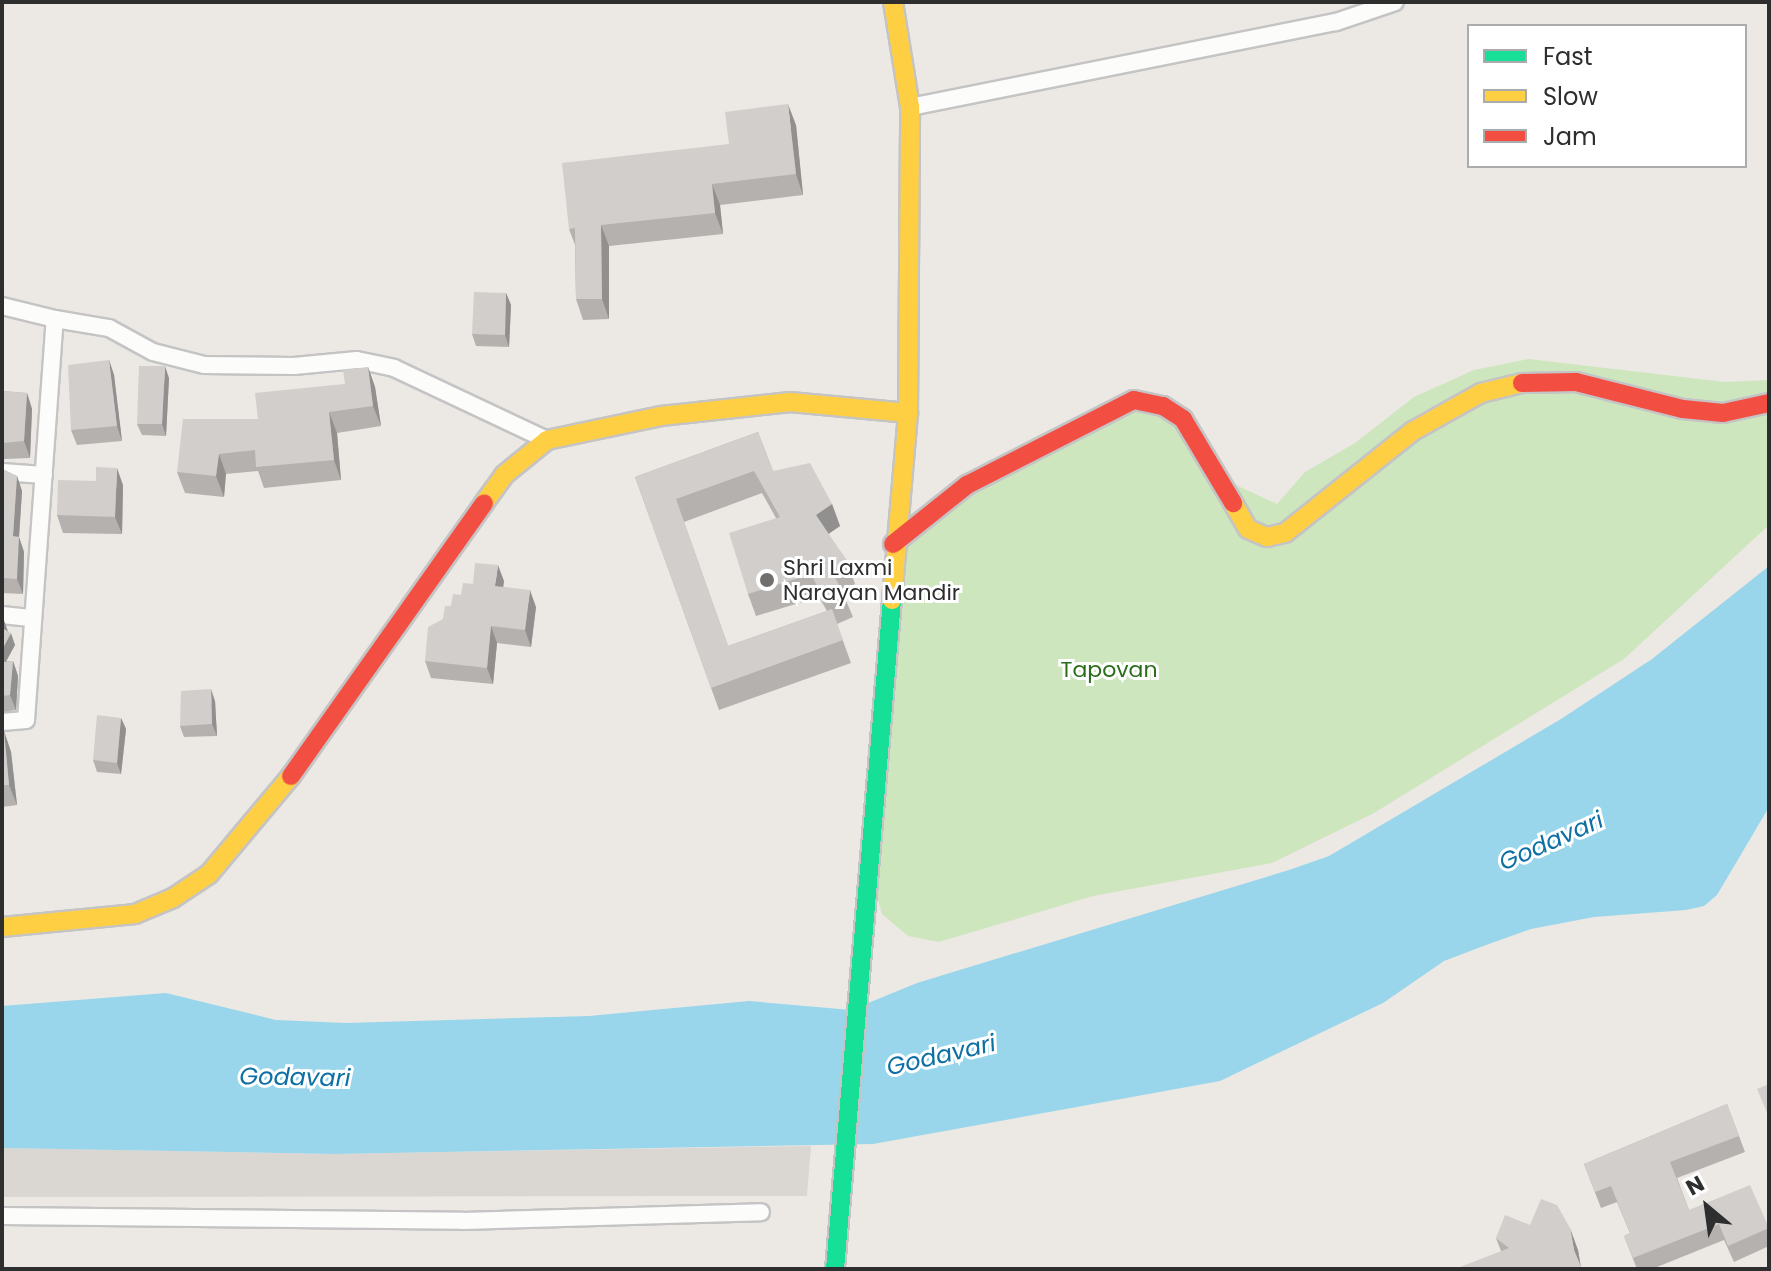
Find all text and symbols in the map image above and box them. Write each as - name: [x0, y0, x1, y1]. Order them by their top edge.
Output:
- legend: [1467, 24, 1747, 168]
- text: Fast: [1543, 40, 1593, 73]
- text: Slow: [1543, 80, 1598, 113]
- text: Jam: [1543, 120, 1597, 153]
- place label: Shri Laxmi Narayan Mandir: [783, 554, 960, 606]
- marker: Shri Laxmi Narayan Mandir: [758, 571, 776, 589]
- park label: Tapovan: [1060, 657, 1158, 683]
- water label: Godavari: [1494, 805, 1608, 877]
- water label: Godavari: [884, 1028, 998, 1082]
- water label: Godavari: [239, 1062, 351, 1092]
- north arrow: [1667, 1167, 1747, 1247]
- text: N: [1680, 1168, 1710, 1203]

